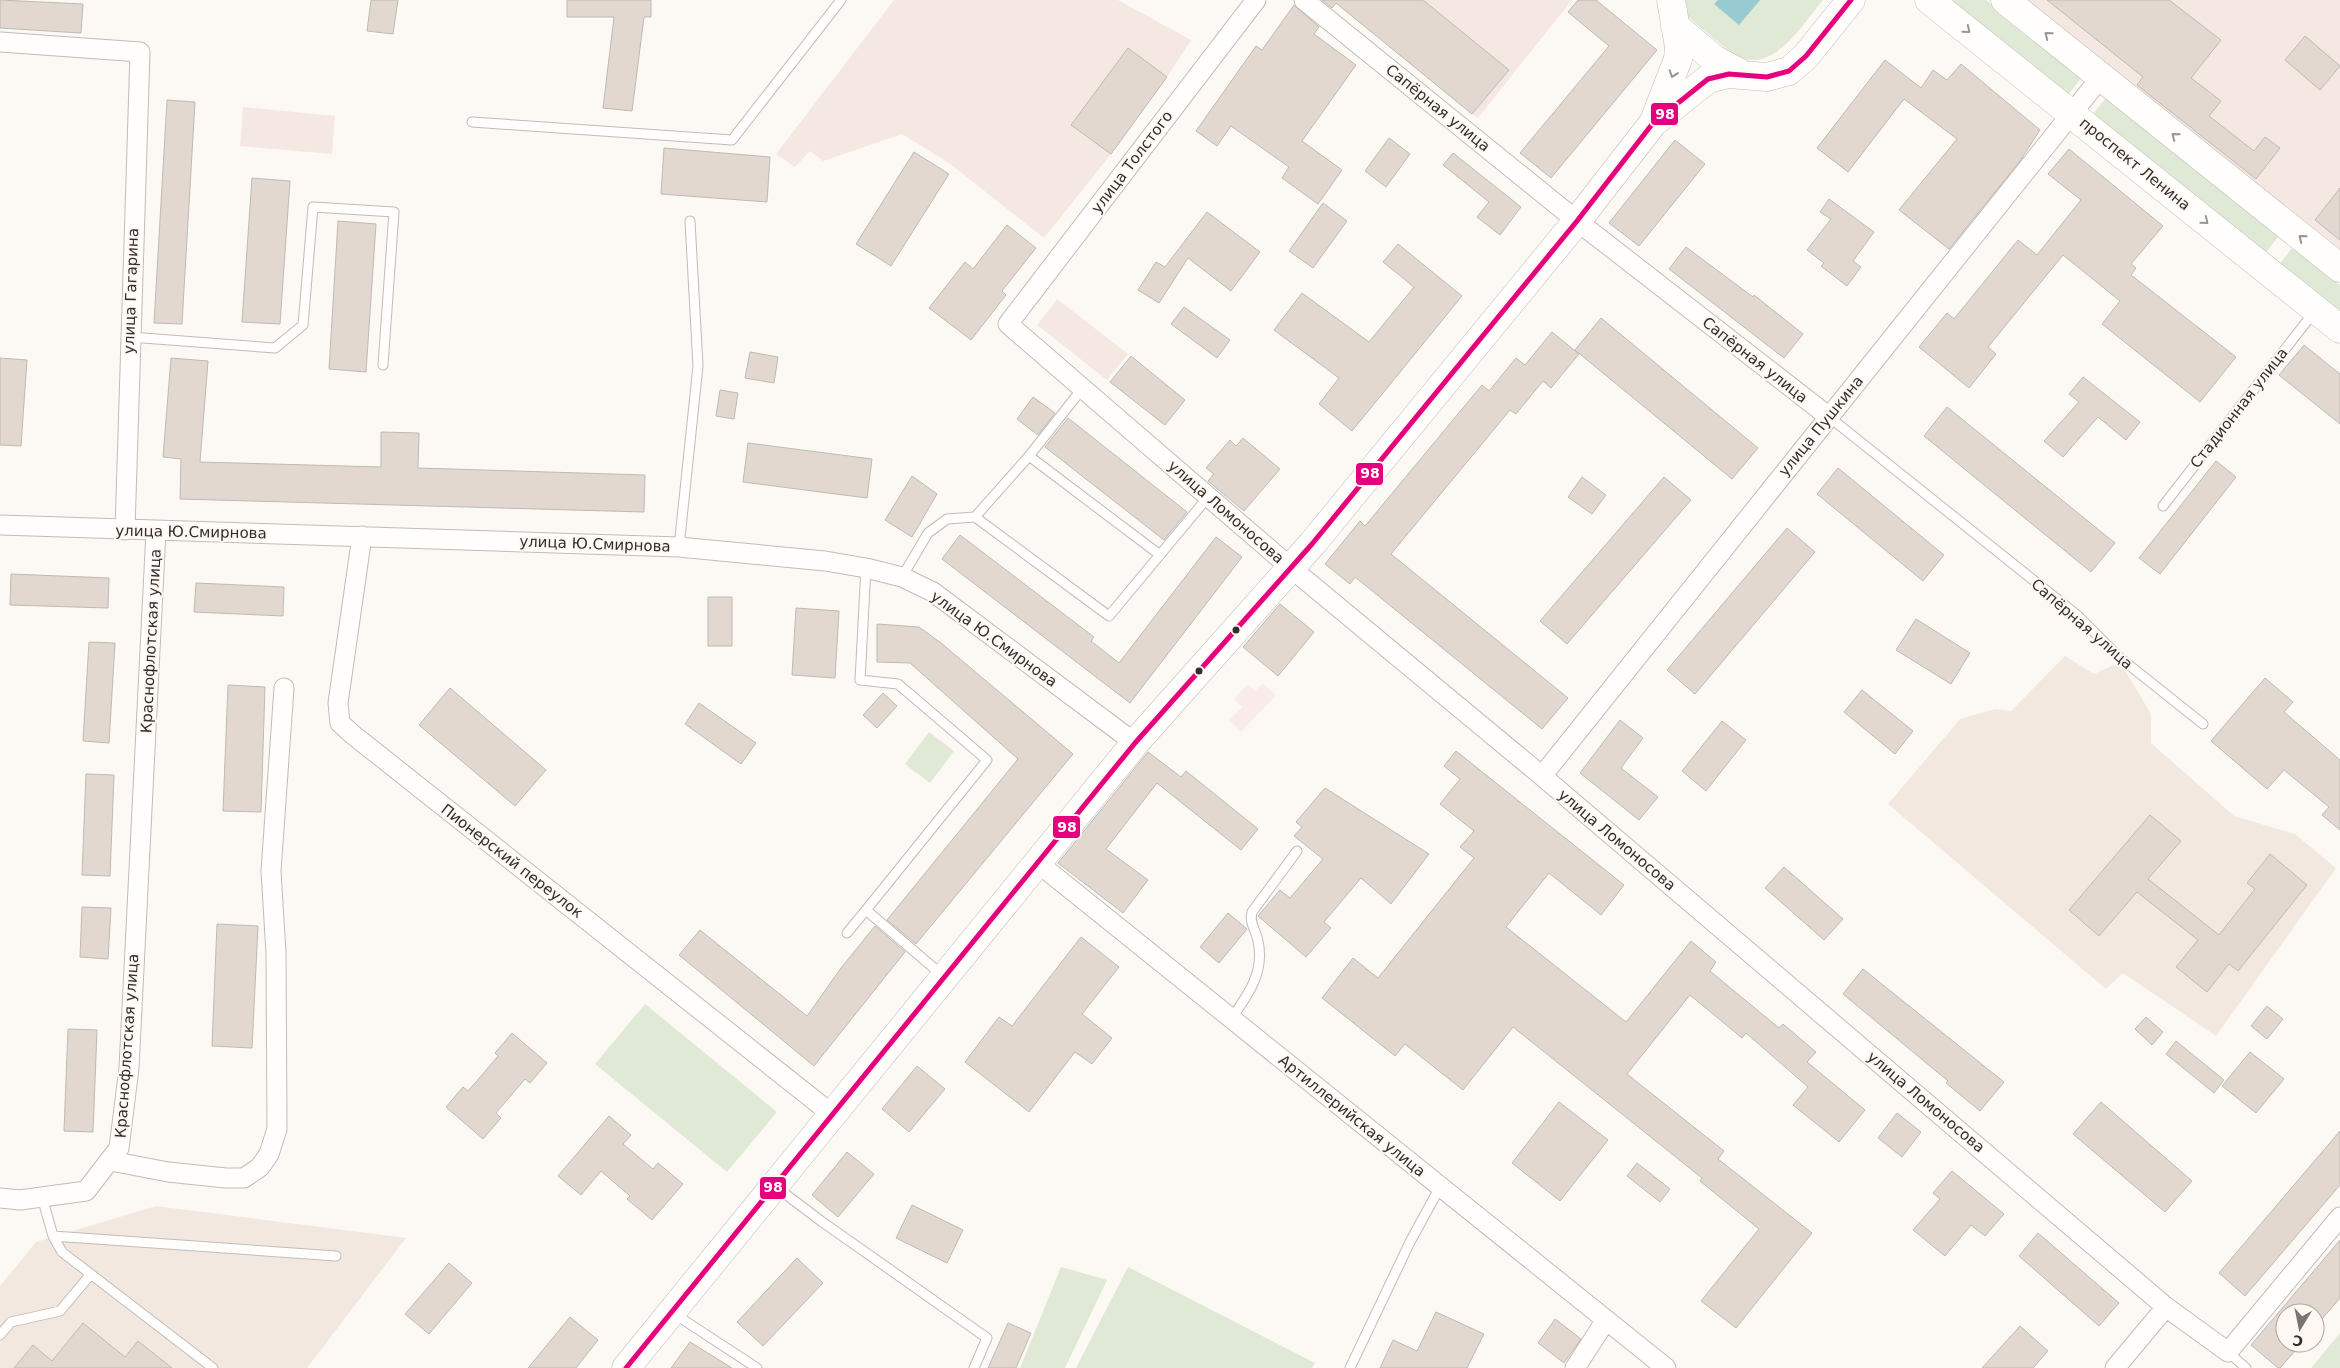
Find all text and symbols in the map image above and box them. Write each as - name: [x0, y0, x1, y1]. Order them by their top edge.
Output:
- one-way arrow: [1961, 25, 1970, 33]
- one-way arrow: [2045, 32, 2054, 40]
- street label: Сапёрная улица: [1382, 61, 1494, 155]
- one-way arrow: [1669, 69, 1679, 77]
- line badge: 98: [1650, 102, 1679, 126]
- text: 98: [1655, 106, 1675, 122]
- street label: улица Толстого: [1088, 107, 1176, 217]
- street label: проспект Ленина: [2076, 114, 2194, 214]
- one-way arrow: [2172, 134, 2181, 142]
- one-way arrow: [2199, 216, 2208, 224]
- street label: улица Гагарина: [120, 228, 142, 354]
- one-way arrow: [2299, 236, 2308, 244]
- street label: Сапёрная улица: [1699, 313, 1811, 407]
- street label: Стадионная улица: [2186, 344, 2292, 472]
- street label: улица Пушкина: [1775, 372, 1867, 480]
- street label: улица Ломоносова: [1164, 457, 1288, 567]
- line badge: 98: [1355, 462, 1384, 486]
- text: 98: [1360, 465, 1380, 481]
- street label: улица Ю.Смирнова: [115, 522, 267, 542]
- street label: улица Ю.Смирнова: [519, 532, 671, 556]
- street label: Краснофлотская улица: [137, 548, 165, 734]
- street label: Сапёрная улица: [2028, 575, 2136, 673]
- street label: улица Ю.Смирнова: [927, 587, 1061, 691]
- unlabelled marker: [1231, 625, 1241, 635]
- unlabelled marker: [1194, 666, 1204, 676]
- street label: улица Ломоносова: [1555, 786, 1679, 894]
- street label: Пионерский переулок: [438, 800, 586, 922]
- line badge: 98: [1052, 815, 1081, 839]
- text: 98: [1057, 819, 1077, 835]
- street label: Краснофлотская улица: [112, 953, 142, 1139]
- street label: улица Ломоносова: [1864, 1048, 1988, 1156]
- street label: Артиллерийская улица: [1275, 1051, 1429, 1181]
- line badge: 98: [759, 1176, 787, 1200]
- text: 98: [763, 1179, 783, 1195]
- north arrow: [2275, 1303, 2325, 1353]
- text: С: [2291, 1332, 2304, 1350]

